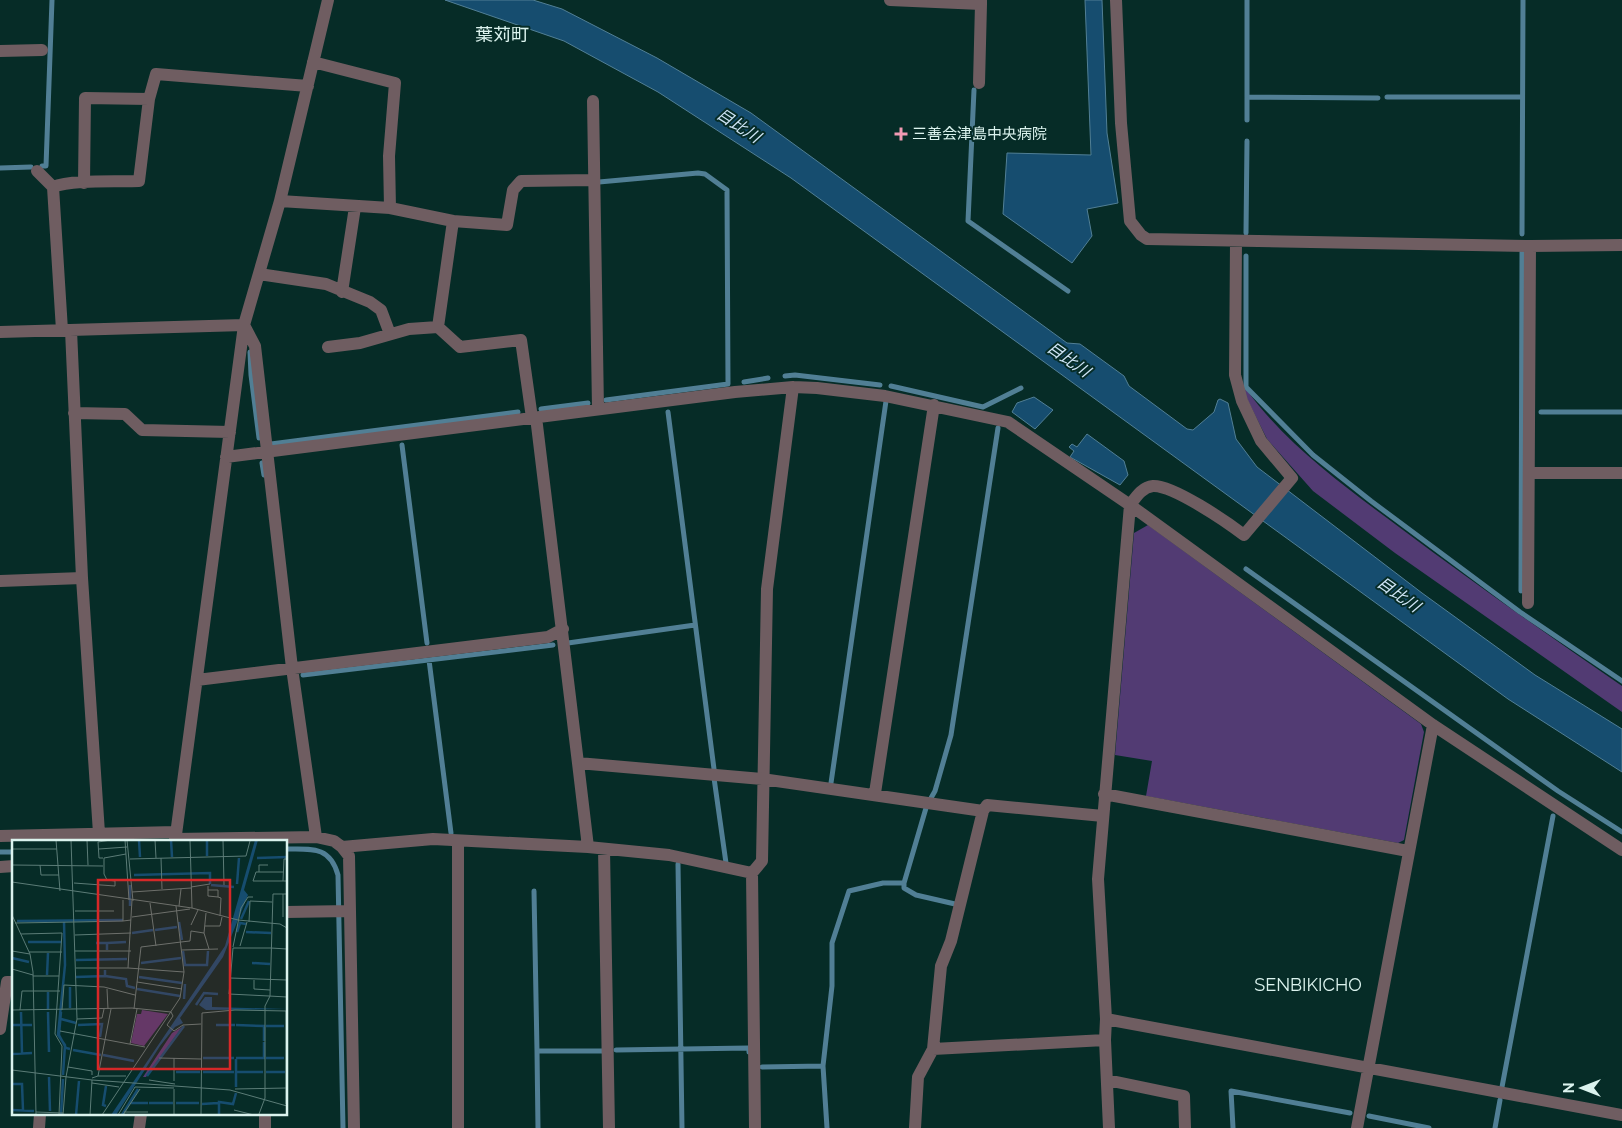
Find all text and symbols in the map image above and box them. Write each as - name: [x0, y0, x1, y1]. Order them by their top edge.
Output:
- district label: 葉苅町: [475, 24, 529, 45]
- water label: 目比川: [713, 104, 766, 148]
- place label: 三善会津島中央病院: [912, 125, 1047, 143]
- marker: 三善会津島中央病院: [894, 127, 908, 141]
- water label: 目比川: [1044, 338, 1095, 382]
- water label: 目比川: [1374, 573, 1425, 617]
- inset map: [12, 840, 288, 1116]
- district label: SENBIKICHO: [1254, 974, 1362, 995]
- north arrow: [1557, 1063, 1607, 1113]
- text: N: [1561, 1083, 1577, 1093]

